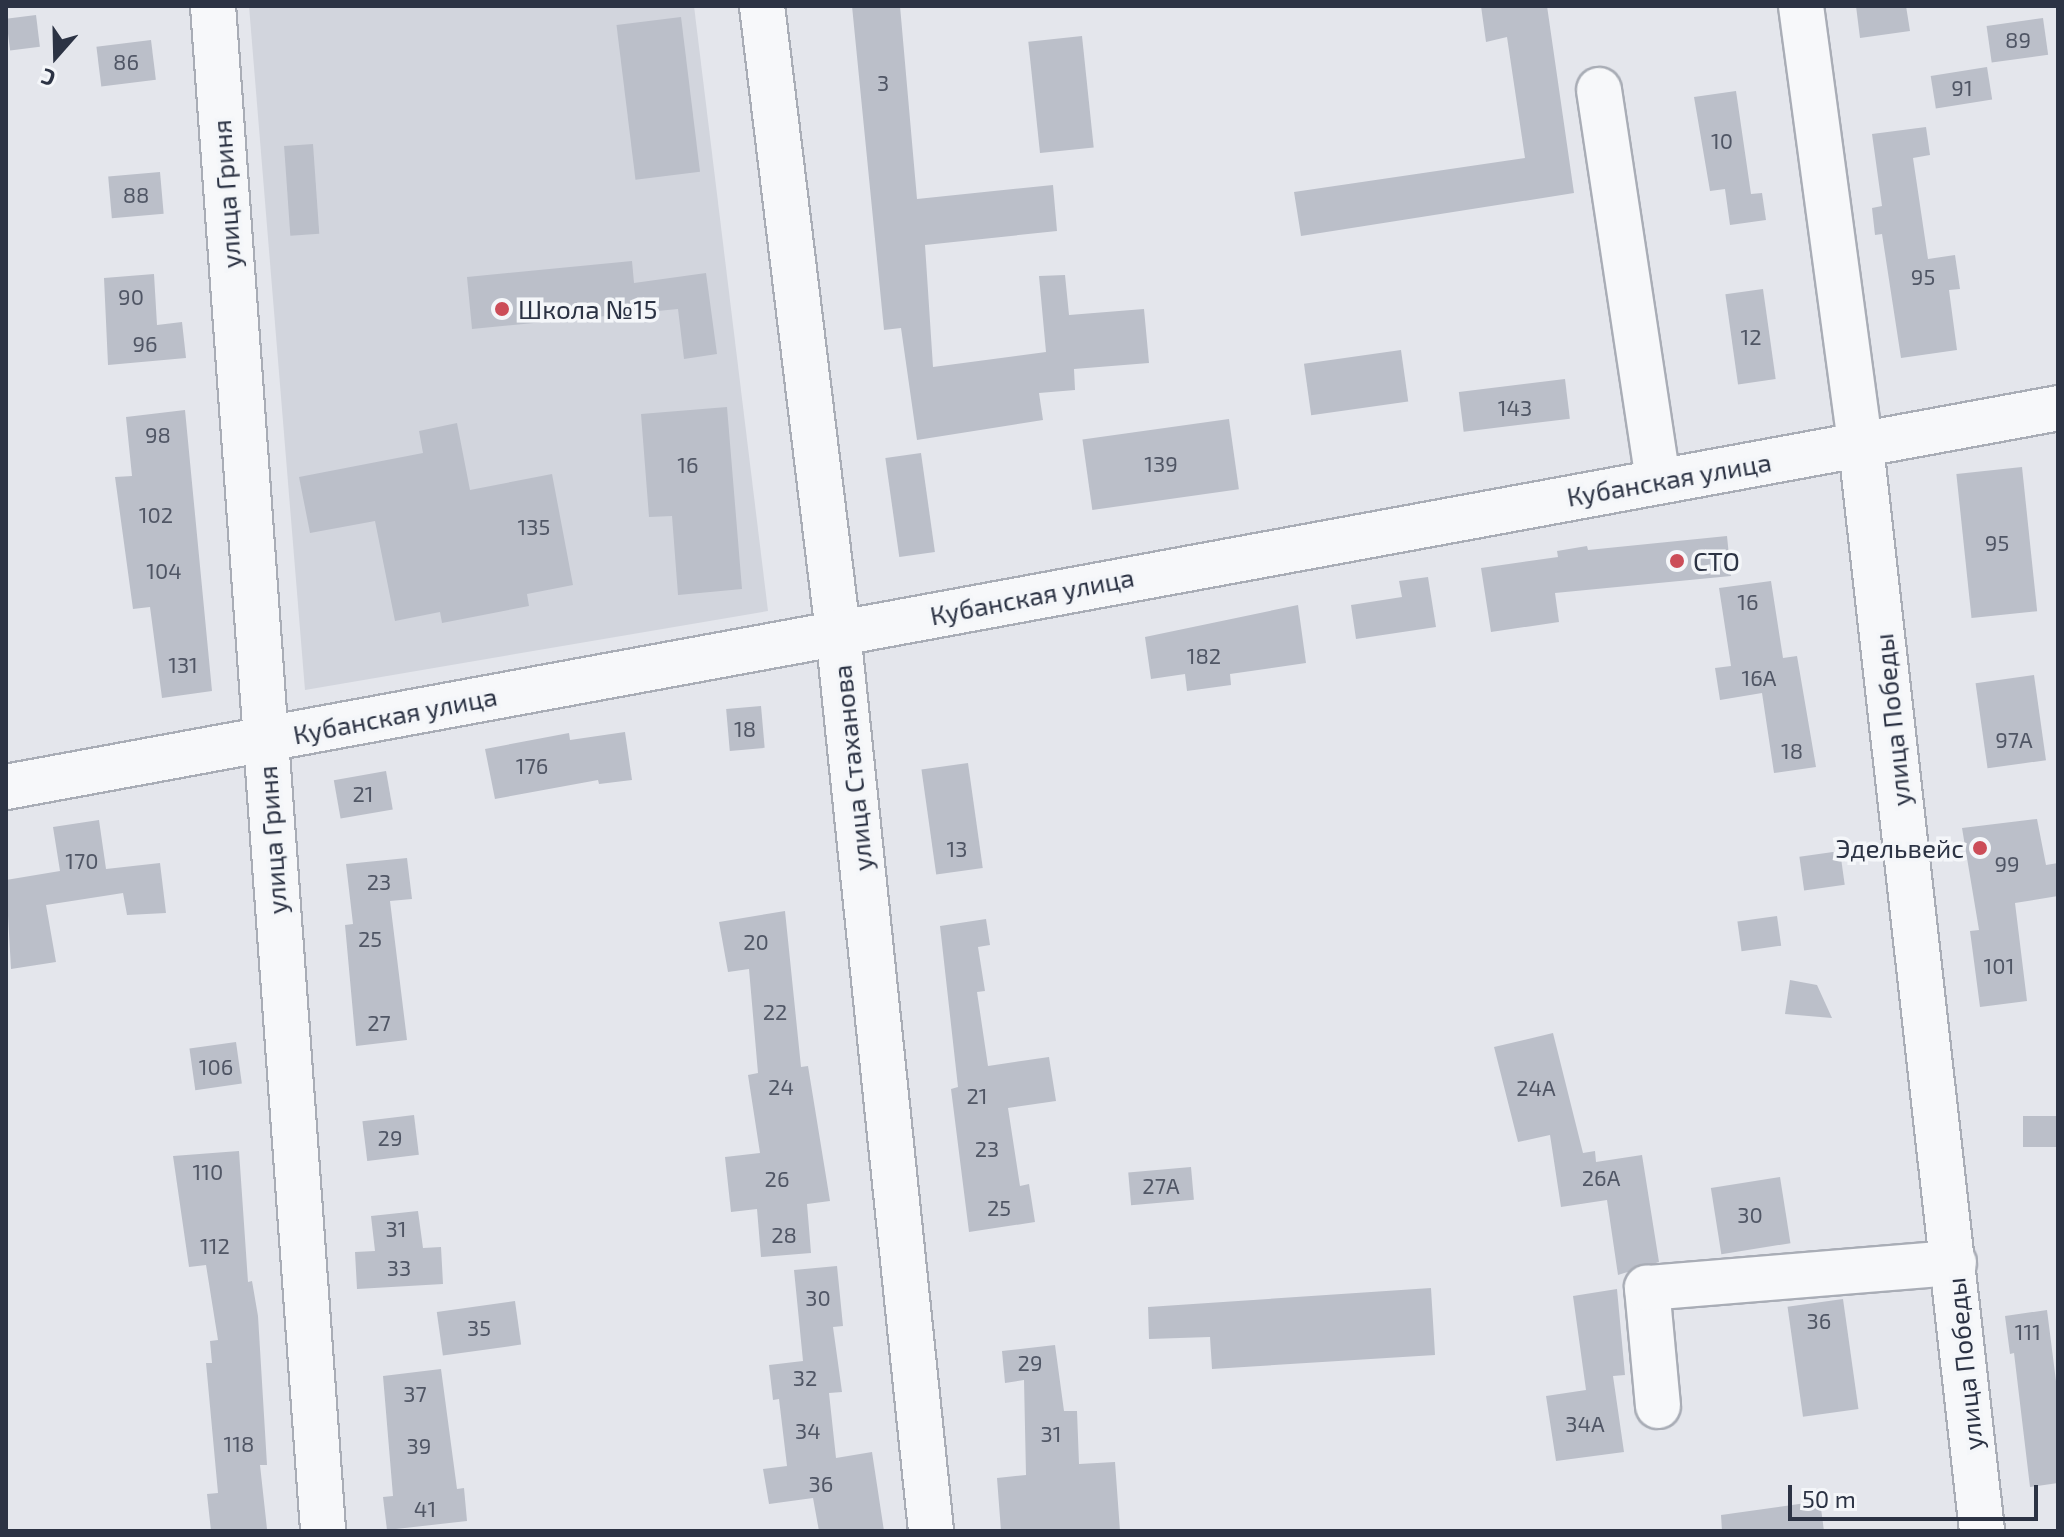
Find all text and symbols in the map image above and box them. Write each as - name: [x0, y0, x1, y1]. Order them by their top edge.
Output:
- north arrow: [16, 16, 96, 96]
- house number: 89: [2005, 27, 2031, 53]
- house number: 86: [113, 49, 139, 75]
- text: С: [37, 64, 58, 93]
- house number: 3: [877, 70, 889, 96]
- house number: 91: [1951, 75, 1973, 101]
- street label: улица Гриня: [205, 119, 247, 269]
- house number: 10: [1711, 128, 1733, 154]
- house number: 88: [123, 182, 149, 208]
- house number: 95: [1911, 264, 1935, 290]
- house number: 90: [118, 284, 144, 310]
- place label: Школа №15: [518, 293, 657, 325]
- marker: Школа №15: [493, 300, 511, 318]
- house number: 12: [1740, 324, 1762, 350]
- house number: 96: [132, 331, 158, 357]
- house number: 143: [1498, 395, 1532, 421]
- house number: 98: [145, 422, 171, 448]
- street label: Кубанская улица: [1564, 446, 1774, 512]
- house number: 139: [1144, 451, 1178, 477]
- house number: 16: [677, 452, 699, 478]
- house number: 102: [139, 502, 173, 528]
- house number: 135: [518, 514, 550, 540]
- house number: 95: [1985, 530, 2009, 556]
- place label: СТО: [1693, 545, 1740, 577]
- marker: СТО: [1668, 552, 1686, 570]
- house number: 104: [146, 558, 182, 584]
- street label: Кубанская улица: [927, 561, 1137, 631]
- house number: 16: [1737, 589, 1759, 615]
- street label: улица Победы: [1867, 632, 1917, 808]
- house number: 182: [1187, 643, 1221, 669]
- house number: 131: [168, 652, 198, 678]
- street label: улица Стаханова: [826, 663, 878, 873]
- house number: 16А: [1741, 665, 1777, 691]
- street label: Кубанская улица: [290, 680, 500, 750]
- house number: 18: [734, 716, 756, 742]
- house number: 97А: [1995, 727, 2033, 753]
- house number: 18: [1781, 738, 1803, 764]
- house number: 176: [516, 753, 548, 779]
- street label: улица Гриня: [251, 765, 293, 915]
- house number: 21: [352, 781, 374, 807]
- place label: Эдельвейс: [1836, 832, 1964, 864]
- house number: 13: [947, 836, 967, 862]
- marker: Эдельвейс: [1971, 839, 1989, 857]
- house number: 170: [65, 848, 99, 874]
- house number: 99: [1994, 851, 2020, 877]
- house number: 23: [367, 869, 391, 895]
- house number: 25: [358, 926, 382, 952]
- house number: 20: [743, 929, 769, 955]
- house number: 101: [1984, 953, 2014, 979]
- house number: 22: [763, 999, 787, 1025]
- house number: 27: [367, 1010, 391, 1036]
- house number: 106: [199, 1054, 233, 1080]
- house number: 24: [768, 1074, 794, 1100]
- house number: 24А: [1516, 1075, 1556, 1101]
- house number: 21: [966, 1083, 988, 1109]
- house number: 29: [378, 1125, 402, 1151]
- house number: 23: [975, 1136, 999, 1162]
- house number: 110: [193, 1159, 223, 1185]
- house number: 26А: [1582, 1165, 1620, 1191]
- house number: 26: [765, 1166, 789, 1192]
- house number: 27А: [1142, 1173, 1180, 1199]
- house number: 25: [987, 1195, 1011, 1221]
- house number: 30: [1737, 1202, 1763, 1228]
- house number: 31: [386, 1216, 406, 1242]
- house number: 28: [771, 1222, 797, 1248]
- house number: 112: [200, 1233, 230, 1259]
- house number: 33: [387, 1255, 411, 1281]
- street label: улица Победы: [1939, 1276, 1989, 1452]
- house number: 30: [805, 1285, 831, 1311]
- house number: 36: [1807, 1308, 1831, 1334]
- house number: 35: [467, 1315, 491, 1341]
- house number: 111: [2015, 1319, 2041, 1345]
- house number: 29: [1018, 1350, 1042, 1376]
- house number: 32: [793, 1365, 817, 1391]
- house number: 37: [403, 1381, 427, 1407]
- house number: 34А: [1565, 1411, 1605, 1437]
- house number: 34: [795, 1418, 821, 1444]
- house number: 31: [1041, 1421, 1061, 1447]
- house number: 118: [224, 1431, 254, 1457]
- house number: 39: [407, 1433, 431, 1459]
- scale bar: [1792, 1469, 2042, 1519]
- house number: 36: [809, 1471, 833, 1497]
- text: 50 m: [1802, 1484, 1856, 1513]
- house number: 41: [414, 1496, 436, 1522]

